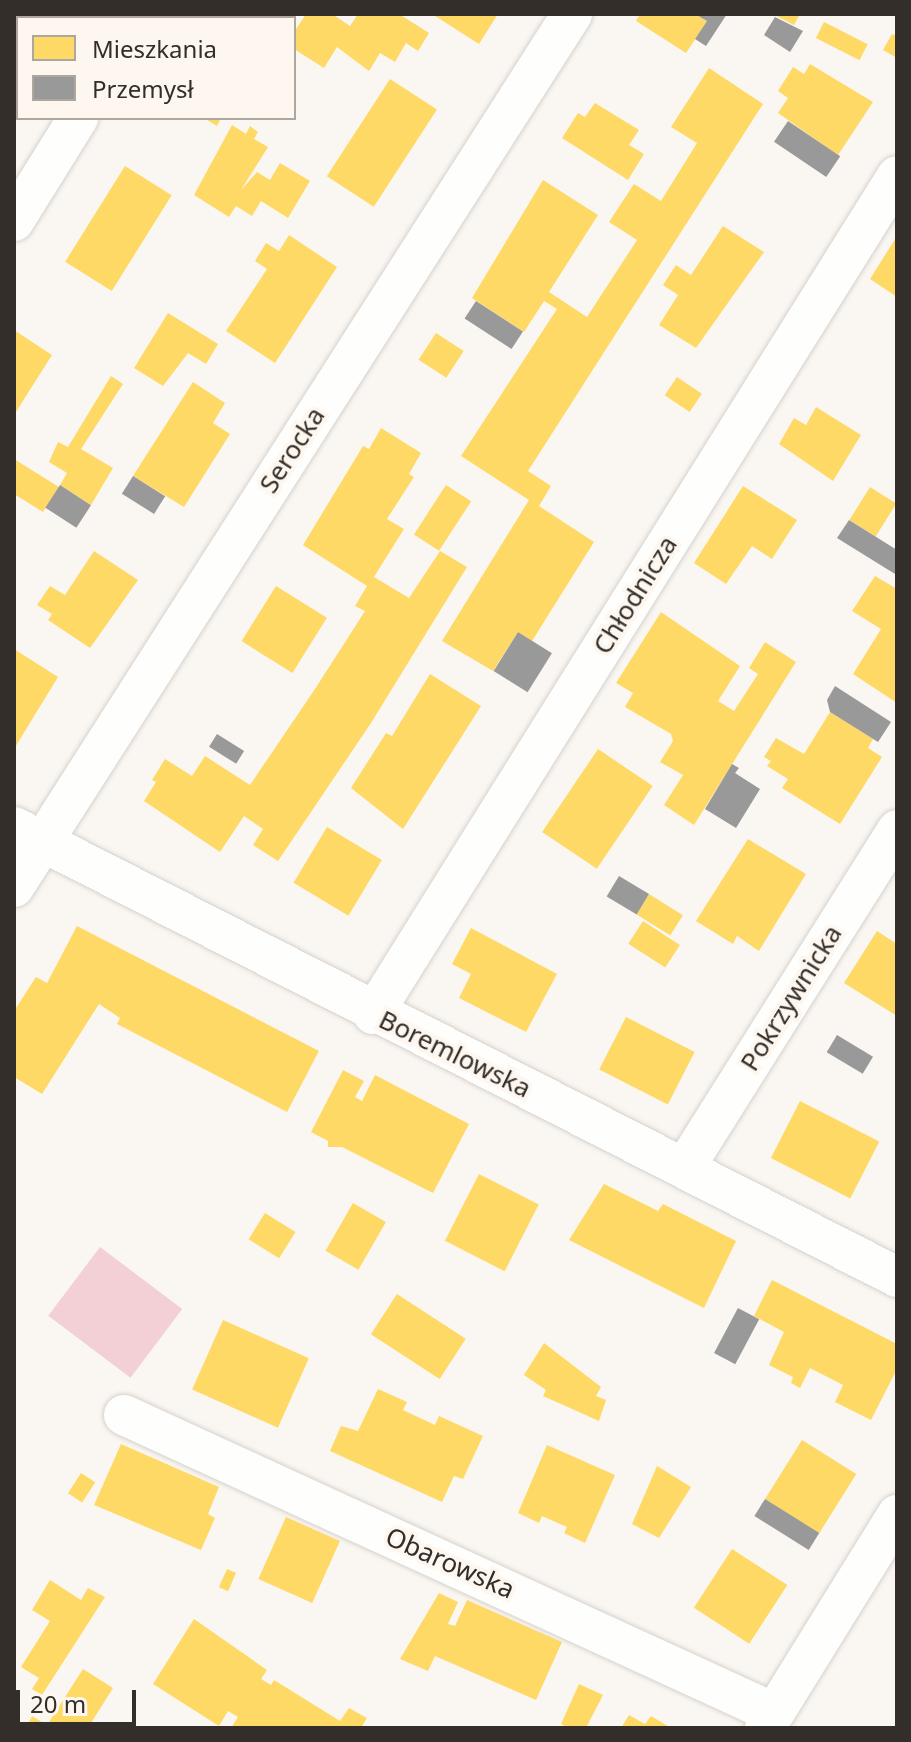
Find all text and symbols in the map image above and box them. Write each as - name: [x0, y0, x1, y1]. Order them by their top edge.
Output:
- legend: [16, 16, 296, 120]
- text: Mieszkania: [92, 32, 217, 65]
- text: Przemysł: [92, 72, 194, 105]
- street label: Serocka: [253, 401, 331, 499]
- street label: Chłodnicza: [587, 530, 683, 660]
- street label: Pokrzywnicka: [734, 919, 848, 1077]
- street label: Boremlowska: [374, 1004, 536, 1104]
- street label: Obarowska: [381, 1521, 519, 1605]
- scale bar: [20, 1674, 140, 1724]
- text: 20 m: [30, 1687, 86, 1720]

